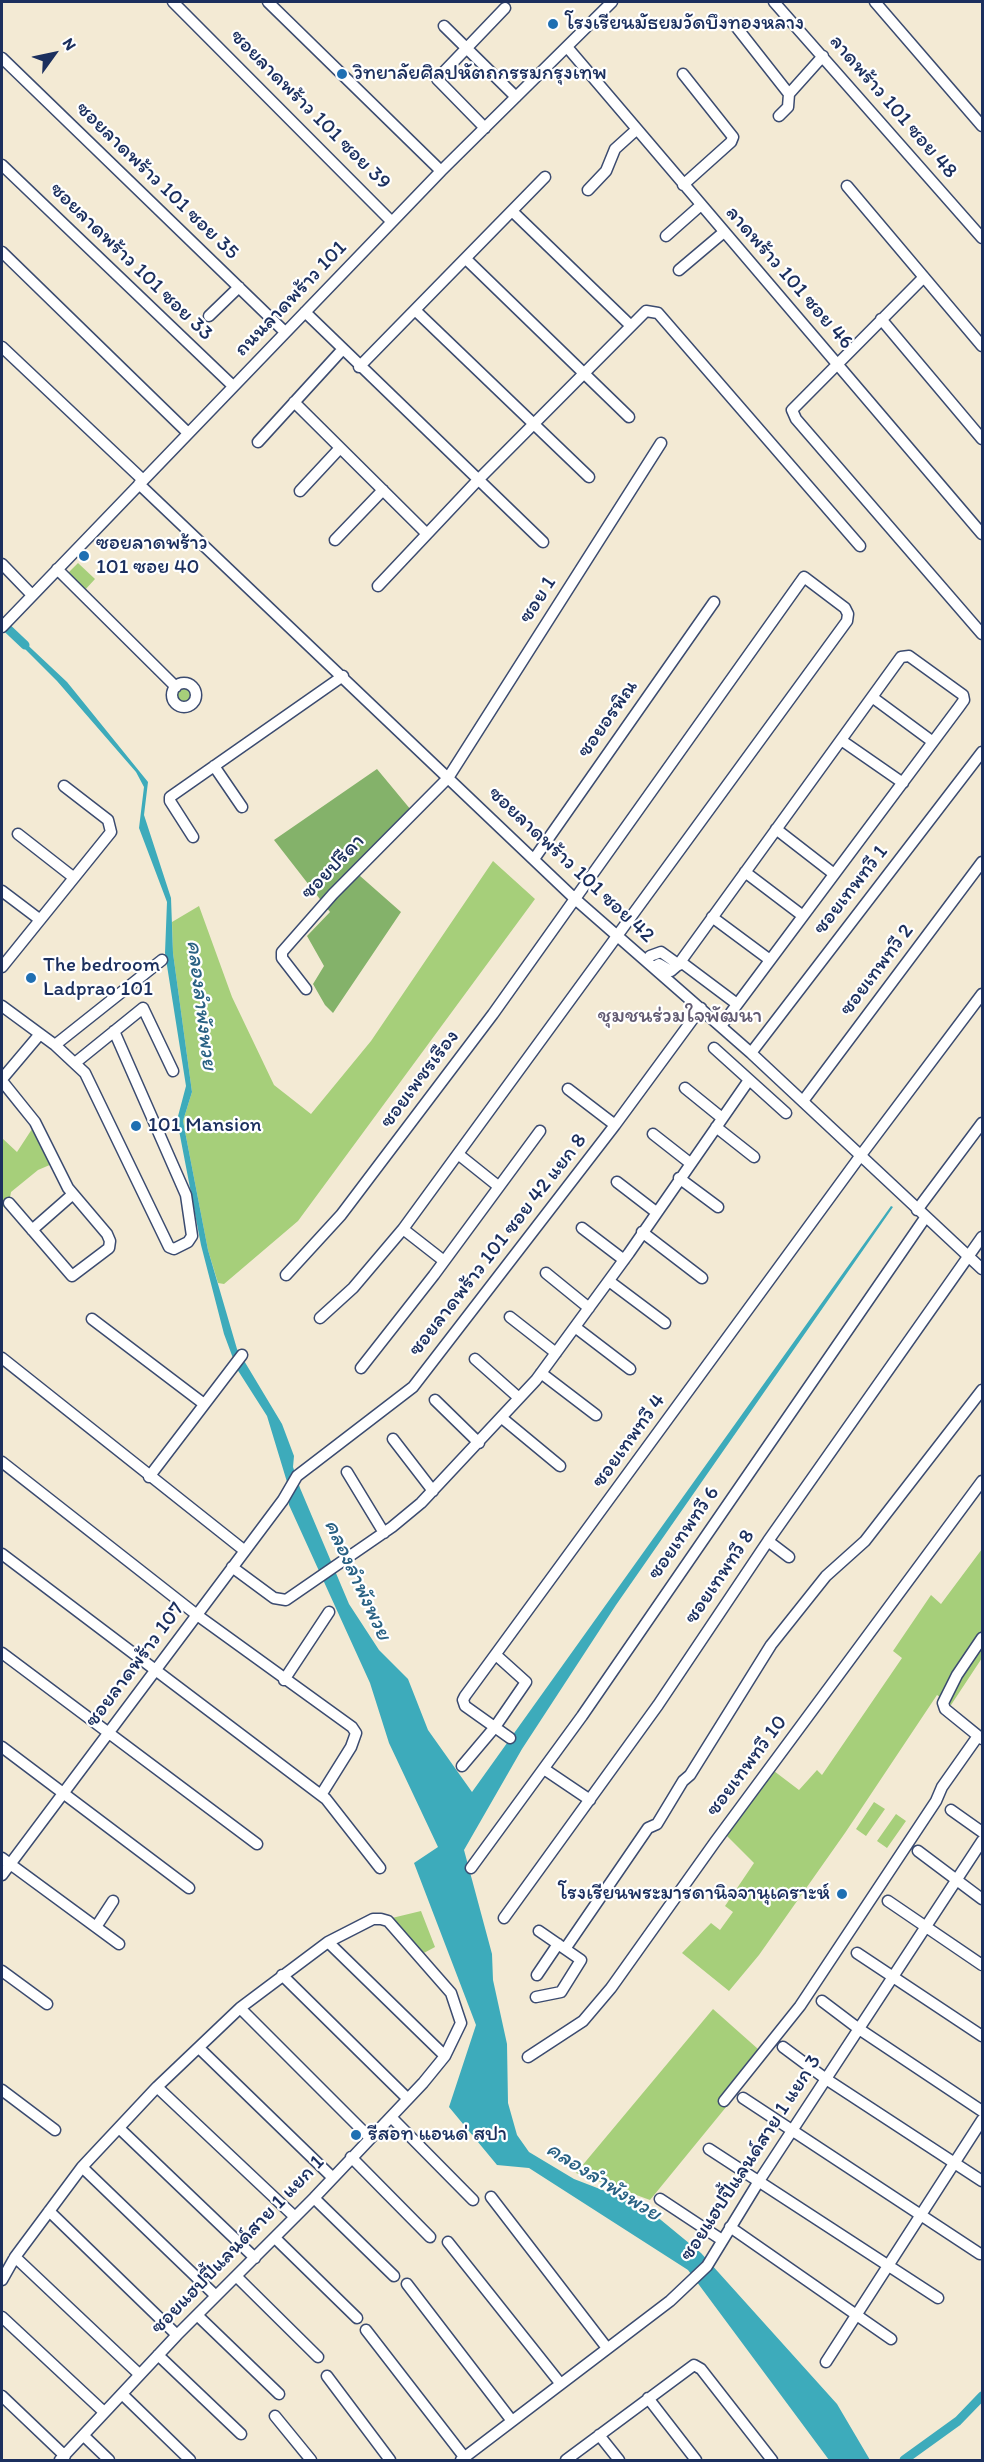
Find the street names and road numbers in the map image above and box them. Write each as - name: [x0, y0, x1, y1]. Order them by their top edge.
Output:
- street label: ซอยลาดพร้าว 101 ซอย 39: [224, 24, 396, 196]
- street label: ลาดพร้าว 101 ซอย 48: [824, 30, 962, 184]
- street label: ซอยลาดพร้าว 101 ซอย 35: [70, 97, 244, 265]
- street label: ซอยลาดพร้าว 101 ซอย 33: [44, 177, 218, 347]
- street label: ลาดพร้าว 101 ซอย 46: [720, 201, 858, 355]
- street label: ถนนลาดพร้าว 101: [229, 236, 353, 362]
- street label: ซอย 1: [514, 572, 562, 628]
- street label: ซอยอรพิณ: [572, 675, 644, 763]
- street label: ซอยลาดพร้าว 101 ซอย 42: [483, 781, 659, 949]
- street label: ซอยปรีดา: [296, 829, 370, 905]
- street label: ซอยเทพทวี 1: [808, 840, 894, 940]
- street label: ซอยเทพทวี 2: [834, 919, 920, 1021]
- street label: ซอยเพชรเรือง: [375, 1025, 465, 1133]
- street label: ซอยลาดพร้าว 101 ซอย 42 แยก 8: [403, 1129, 593, 1361]
- street label: ซอยเทพทวี 4: [587, 1389, 671, 1493]
- street label: ซอยเทพทวี 6: [643, 1482, 725, 1584]
- street label: ซอยเทพทวี 8: [679, 1525, 761, 1629]
- street label: ซอยลาดพร้าว 107: [80, 1598, 190, 1732]
- street label: ซอยเทพทวี 10: [701, 1711, 793, 1821]
- street label: ซอยแฮปปี้แลนด์สาย 1 แยก 3: [675, 2050, 827, 2266]
- street label: ซอยแฮปปี้แลนด์สาย 1 แยก 1: [146, 2150, 330, 2340]

